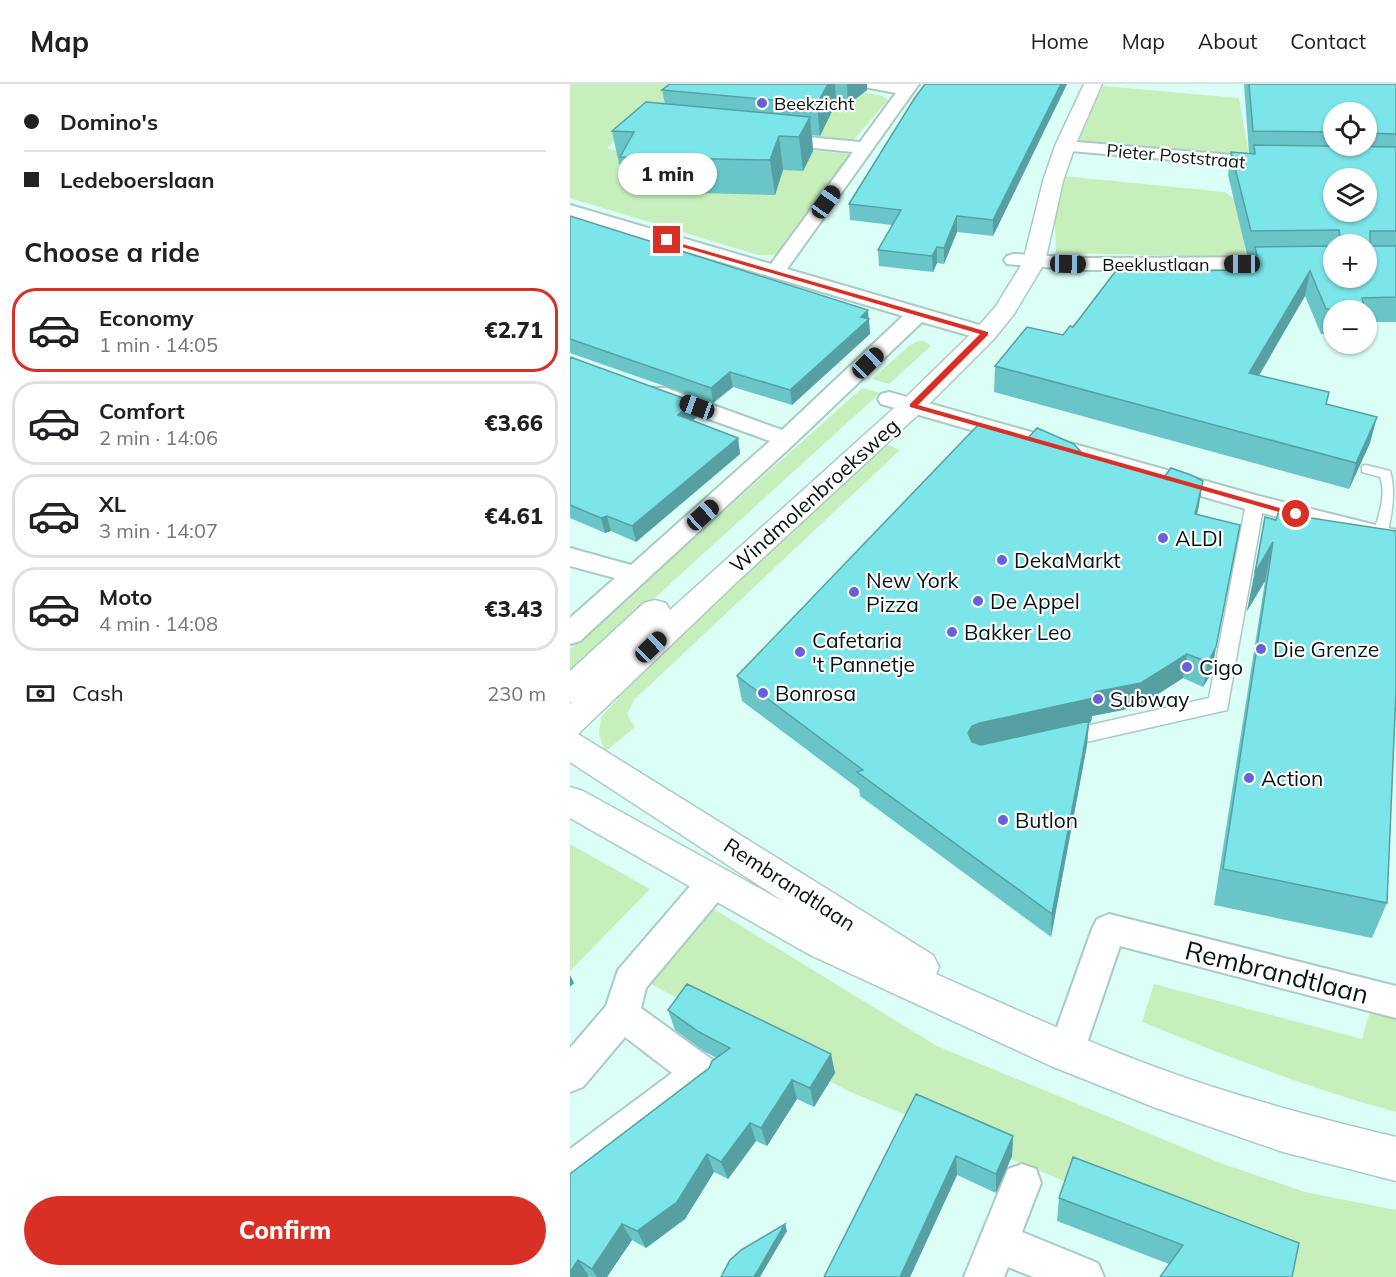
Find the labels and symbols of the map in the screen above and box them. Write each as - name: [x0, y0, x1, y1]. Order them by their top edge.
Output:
- place label: Beekzicht: [774, 92, 854, 115]
- marker: Beekzicht: [755, 96, 769, 110]
- street label: Pieter Poststraat: [1106, 138, 1246, 174]
- callout: 1 min: [618, 153, 716, 195]
- car: [808, 182, 844, 222]
- route end: [653, 226, 680, 253]
- street label: Beeklustlaan: [1102, 253, 1210, 276]
- car: [1050, 255, 1086, 273]
- car: [1224, 255, 1260, 273]
- car: [849, 344, 887, 382]
- car: [677, 392, 717, 422]
- street label: Windmolenbroeksweg: [724, 412, 904, 578]
- car: [684, 496, 722, 534]
- route start: [1282, 500, 1309, 527]
- place label: ALDI: [1175, 525, 1223, 551]
- marker: ALDI: [1156, 531, 1170, 545]
- place label: DekaMarkt: [1014, 547, 1121, 573]
- marker: DekaMarkt: [995, 553, 1009, 567]
- place label: New York Pizza: [866, 567, 958, 617]
- marker: New York Pizza: [847, 585, 861, 599]
- place label: De Appel: [990, 588, 1080, 614]
- marker: De Appel: [971, 594, 985, 608]
- place label: Bakker Leo: [964, 619, 1072, 645]
- marker: Bakker Leo: [945, 625, 959, 639]
- place label: Cafetaria 't Pannetje: [812, 627, 915, 677]
- car: [632, 628, 670, 666]
- place label: Die Grenze: [1273, 636, 1379, 662]
- marker: Die Grenze: [1254, 642, 1268, 656]
- marker: Cafetaria 't Pannetje: [793, 645, 807, 659]
- place label: Cigo: [1199, 654, 1243, 680]
- marker: Cigo: [1180, 660, 1194, 674]
- place label: Bonrosa: [775, 680, 856, 706]
- marker: Bonrosa: [756, 686, 770, 700]
- place label: Subway: [1110, 686, 1189, 712]
- marker: Subway: [1091, 692, 1105, 706]
- place label: Action: [1261, 765, 1323, 791]
- marker: Action: [1242, 771, 1256, 785]
- place label: Butlon: [1015, 807, 1078, 833]
- marker: Butlon: [996, 813, 1010, 827]
- street label: Rembrandtlaan: [719, 832, 861, 936]
- street label: Rembrandtlaan: [1182, 933, 1372, 1011]

